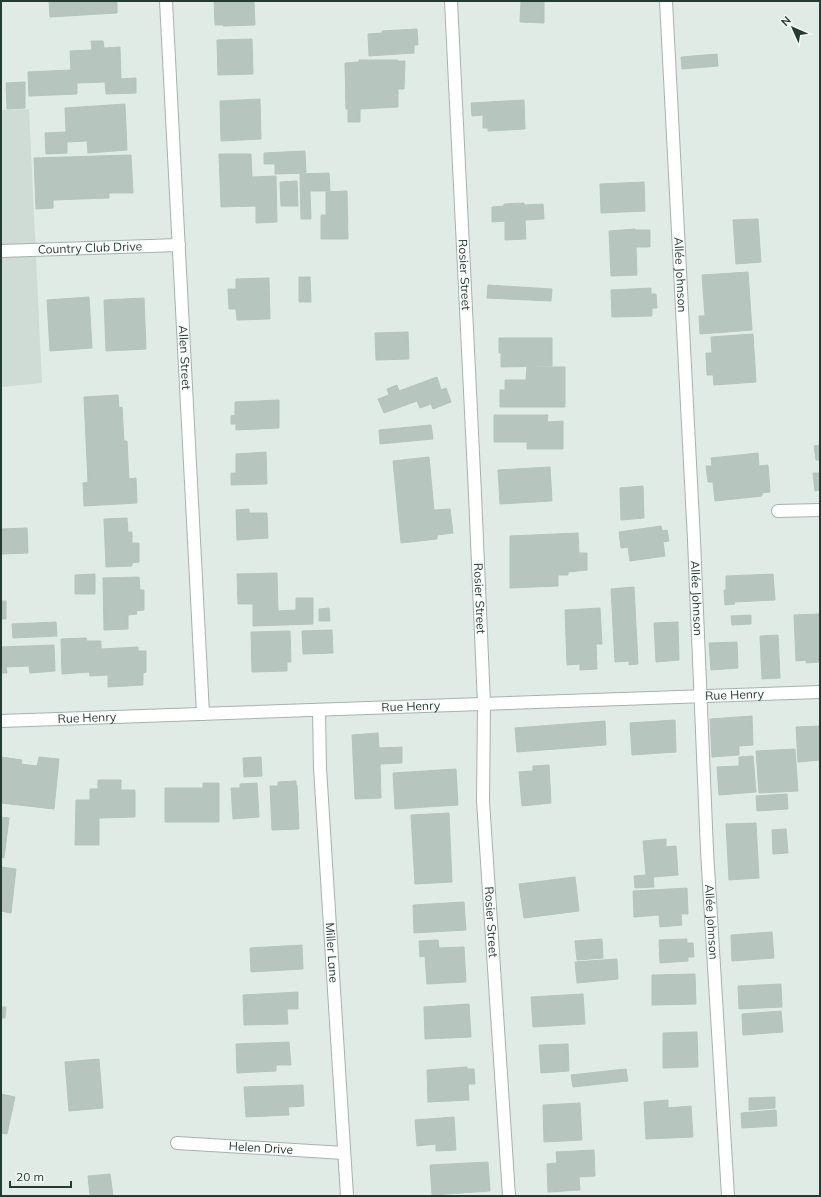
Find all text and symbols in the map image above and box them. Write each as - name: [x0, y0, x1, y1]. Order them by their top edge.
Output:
- north arrow: [773, 8, 813, 48]
- text: N: [778, 13, 794, 29]
- street label: Allée Johnson: [671, 237, 690, 313]
- street label: Country Club Drive: [37, 238, 142, 257]
- street label: Rosier Street: [456, 239, 474, 311]
- street label: Allen Street: [176, 325, 194, 390]
- street label: Allée Johnson: [688, 560, 706, 636]
- street label: Rosier Street: [471, 562, 489, 634]
- street label: Rue Henry: [705, 686, 765, 703]
- street label: Rue Henry: [381, 697, 441, 715]
- street label: Rue Henry: [57, 709, 117, 726]
- street label: Allée Johnson: [702, 884, 722, 960]
- street label: Rosier Street: [482, 886, 501, 958]
- street label: Miller Lane: [323, 922, 342, 983]
- street label: Helen Drive: [228, 1138, 293, 1157]
- scale bar: [10, 1163, 71, 1189]
- text: 20 m: [16, 1169, 44, 1184]

